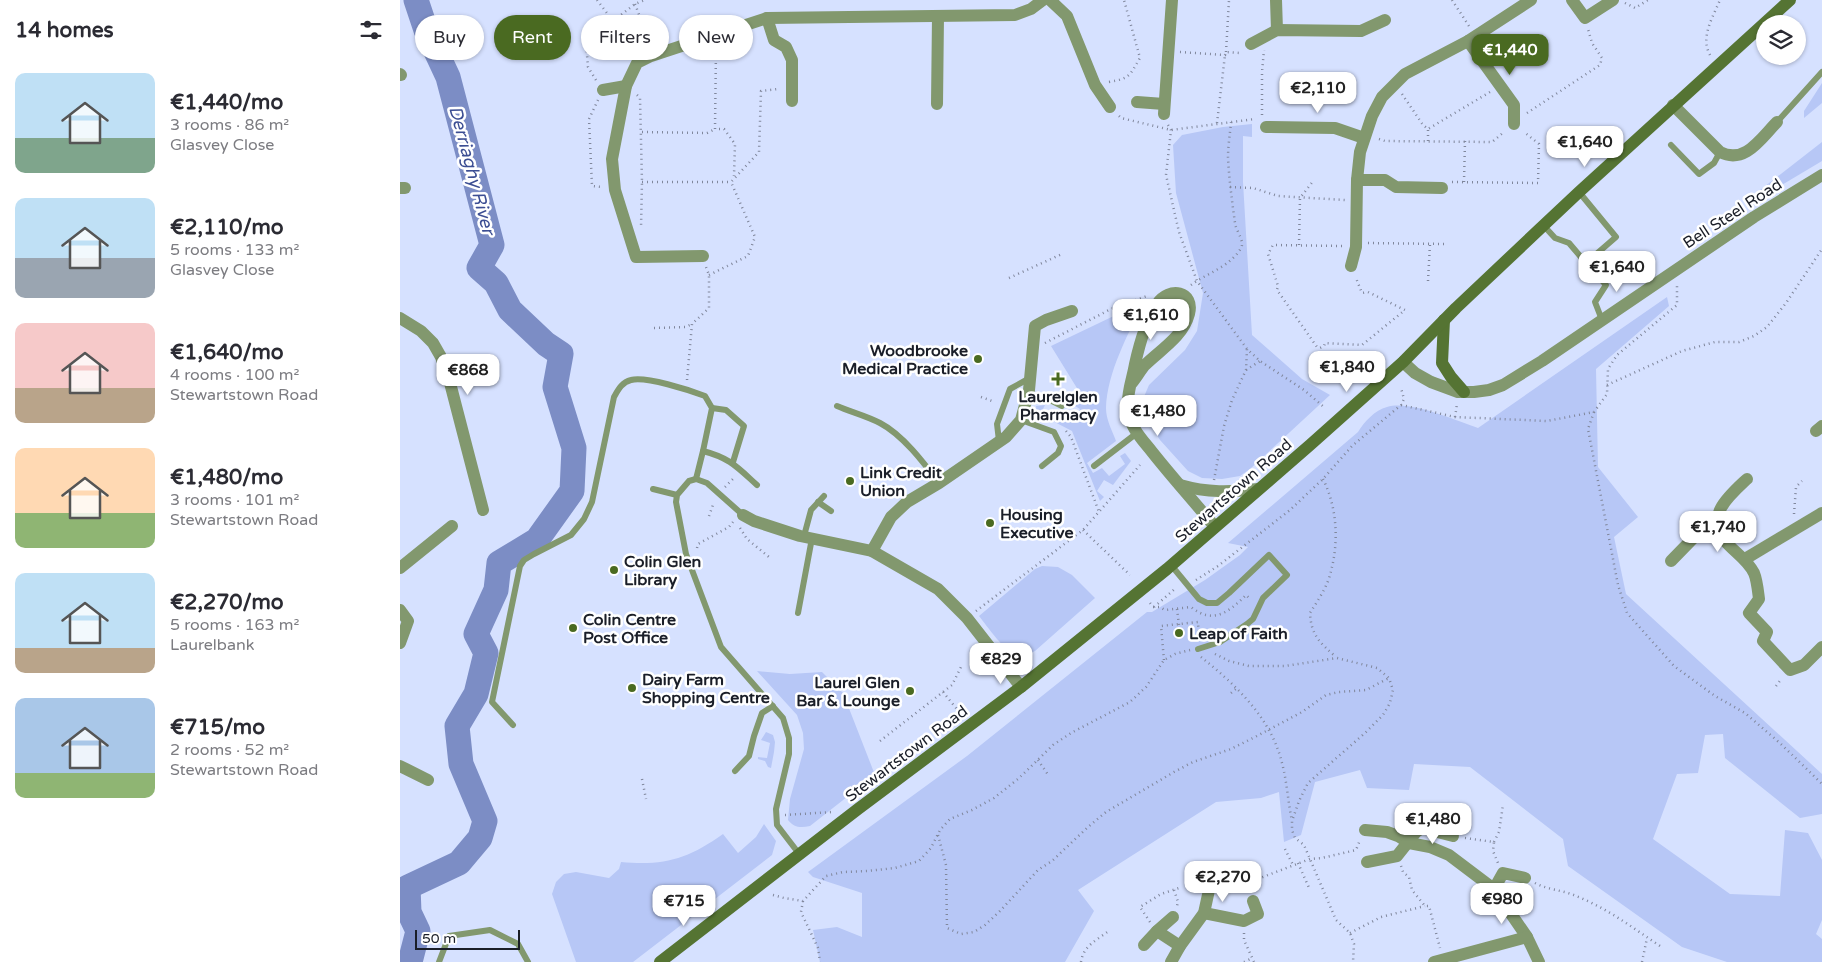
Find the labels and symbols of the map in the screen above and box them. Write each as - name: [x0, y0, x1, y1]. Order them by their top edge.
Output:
- pin: €1,440: [1469, 34, 1551, 76]
- pin: €2,110: [1277, 72, 1359, 114]
- water label: Derriaghy River: [444, 103, 500, 239]
- pin: €1,640: [1544, 126, 1626, 168]
- street label: Bell Steel Road: [1679, 174, 1786, 253]
- pin: €1,640: [1576, 250, 1658, 293]
- pin: €1,610: [1110, 298, 1192, 341]
- place label: Woodbrooke Medical Practice: [842, 341, 968, 379]
- pin: €1,840: [1306, 350, 1388, 393]
- marker: Woodbrooke Medical Practice: [972, 353, 984, 365]
- pin: €868: [438, 354, 498, 396]
- marker: Laurelglen Pharmacy: [1052, 373, 1064, 385]
- place label: Laurelglen Pharmacy: [1018, 387, 1098, 425]
- pin: €1,480: [1117, 394, 1199, 437]
- street label: Stewartstown Road: [1171, 435, 1296, 547]
- place label: Link Credit Union: [860, 463, 943, 501]
- marker: Link Credit Union: [844, 475, 856, 487]
- place label: Housing Executive: [1000, 505, 1074, 543]
- pin: €1,740: [1677, 510, 1759, 553]
- marker: Housing Executive: [984, 517, 996, 529]
- place label: Colin Glen Library: [624, 552, 701, 590]
- marker: Colin Glen Library: [608, 564, 620, 576]
- place label: Colin Centre Post Office: [583, 610, 676, 648]
- marker: Colin Centre Post Office: [567, 622, 579, 634]
- place label: Leap of Faith: [1189, 624, 1288, 644]
- marker: Leap of Faith: [1173, 627, 1185, 639]
- pin: €829: [971, 642, 1031, 685]
- place label: Dairy Farm Shopping Centre: [642, 670, 770, 708]
- place label: Laurel Glen Bar & Lounge: [796, 673, 900, 711]
- marker: Dairy Farm Shopping Centre: [626, 682, 638, 694]
- marker: Laurel Glen Bar & Lounge: [904, 685, 916, 697]
- street label: Stewartstown Road: [841, 701, 972, 806]
- pin: €1,480: [1392, 802, 1474, 845]
- pin: €2,270: [1182, 860, 1264, 903]
- pin: €980: [1472, 882, 1532, 925]
- pin: €715: [654, 884, 714, 927]
- scale bar: [415, 927, 520, 950]

